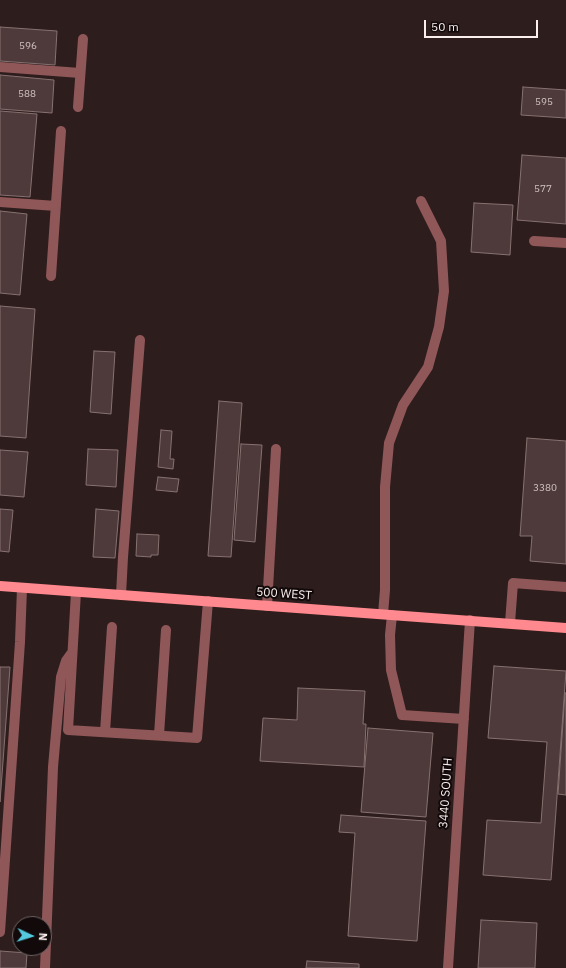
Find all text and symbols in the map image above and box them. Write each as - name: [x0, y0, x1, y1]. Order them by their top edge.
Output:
- scale bar: [426, 12, 540, 38]
- text: 50 m: [431, 19, 459, 34]
- house number: 596: [19, 40, 37, 52]
- house number: 588: [18, 88, 36, 100]
- house number: 595: [535, 96, 553, 108]
- house number: 577: [534, 183, 552, 195]
- house number: 3380: [533, 482, 557, 494]
- street label: 500 WEST: [256, 585, 312, 603]
- street label: 3440 SOUTH: [436, 757, 456, 829]
- north arrow: [12, 916, 52, 956]
- text: N: [36, 932, 50, 941]

